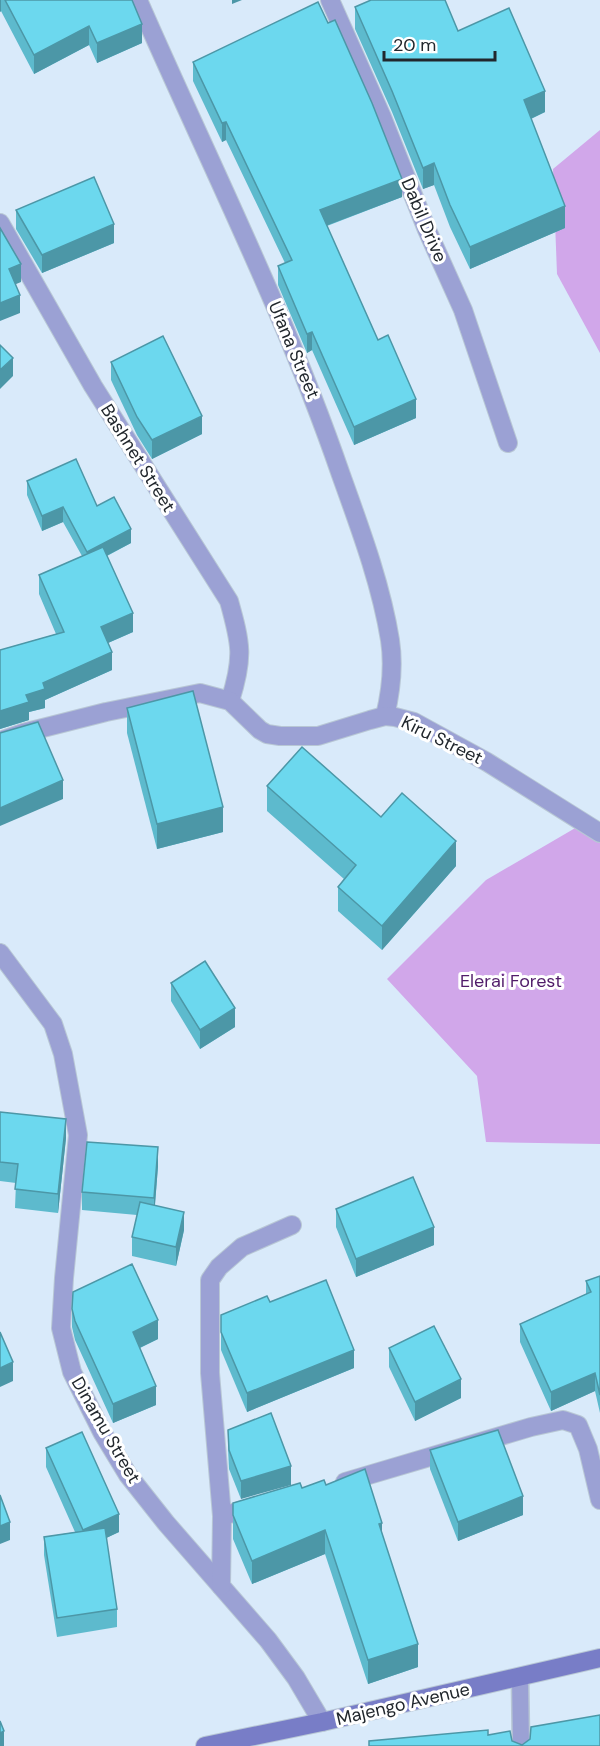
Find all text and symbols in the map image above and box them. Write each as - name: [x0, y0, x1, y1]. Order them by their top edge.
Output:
- scale bar: [384, 24, 495, 62]
- text: 20 m: [393, 33, 436, 57]
- street label: Dabil Drive: [396, 174, 452, 266]
- street label: Ufana Street: [263, 298, 325, 402]
- street label: Bashnet Street: [95, 399, 181, 517]
- street label: Kiru Street: [397, 710, 487, 770]
- park label: Elerai Forest: [460, 969, 562, 993]
- street label: Dinamu Street: [66, 1372, 146, 1488]
- street label: Majengo Avenue: [334, 1677, 472, 1731]

